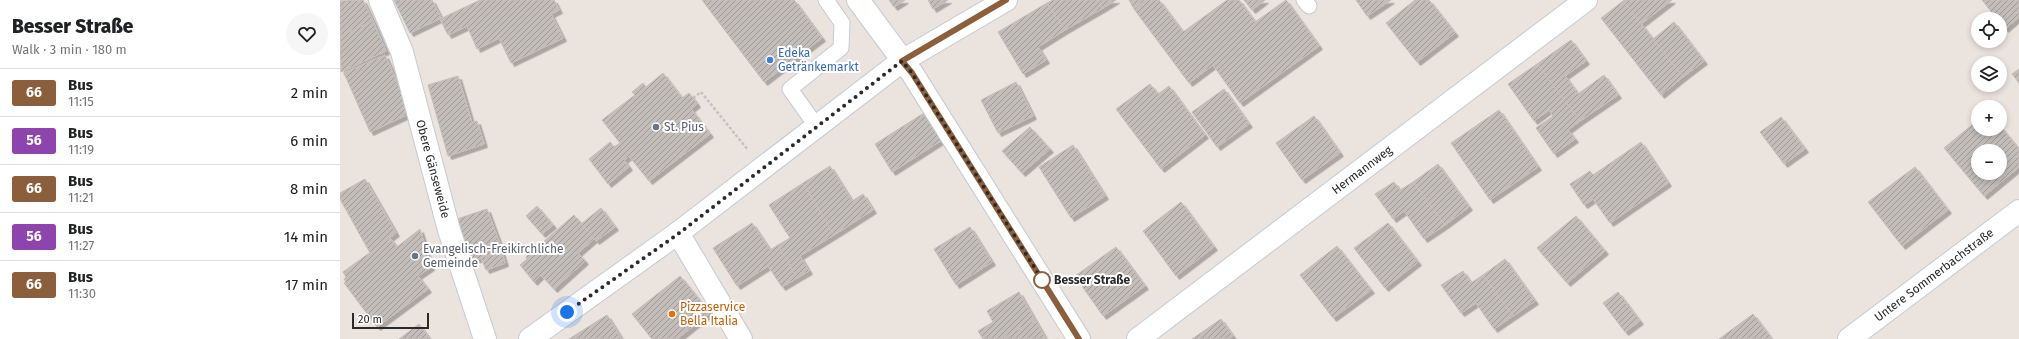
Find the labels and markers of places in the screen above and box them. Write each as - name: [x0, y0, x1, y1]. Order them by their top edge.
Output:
- place label: Edeka Getränkemarkt: [778, 46, 859, 74]
- marker: Edeka Getränkemarkt: [765, 55, 775, 65]
- place label: St. Pius: [664, 120, 704, 134]
- marker: St. Pius: [651, 122, 661, 132]
- place label: Evangelisch-Freikirchliche Gemeinde: [423, 242, 564, 270]
- marker: Evangelisch-Freikirchliche Gemeinde: [410, 251, 420, 261]
- marker: Besser Straße: [1033, 271, 1051, 289]
- place label: Besser Straße: [1054, 273, 1131, 287]
- place label: Pizzaservice Bella Italia: [680, 300, 745, 328]
- marker: Pizzaservice Bella Italia: [667, 309, 677, 319]

